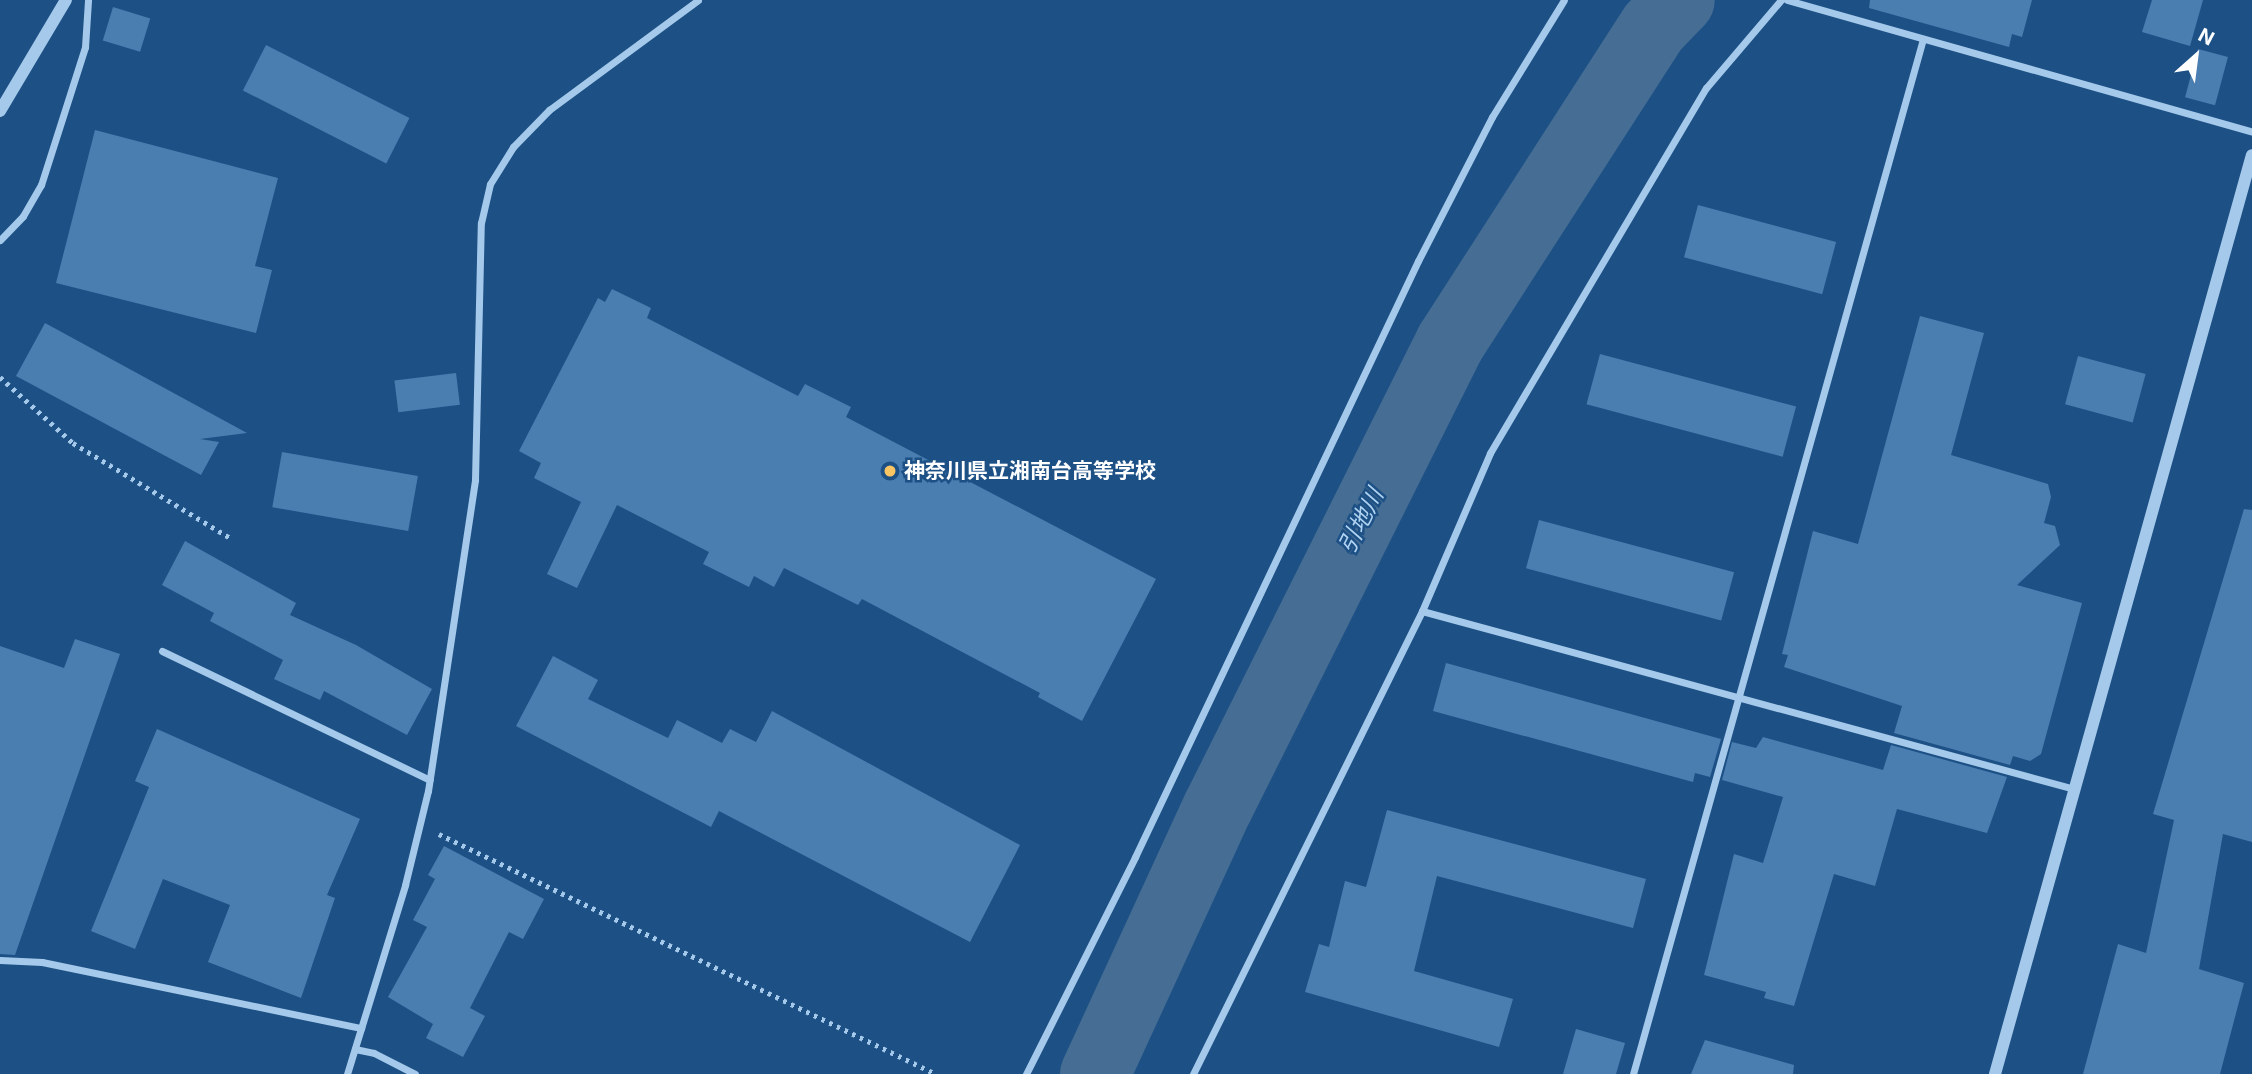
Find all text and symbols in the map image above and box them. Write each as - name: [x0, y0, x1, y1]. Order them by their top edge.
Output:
- north arrow: [2161, 21, 2231, 91]
- text: N: [2194, 23, 2218, 51]
- place label: 神奈川県立湘南台高等学校: [904, 458, 1156, 484]
- marker: 神奈川県立湘南台高等学校: [882, 463, 898, 479]
- water label: 引地川: [1333, 484, 1389, 558]

